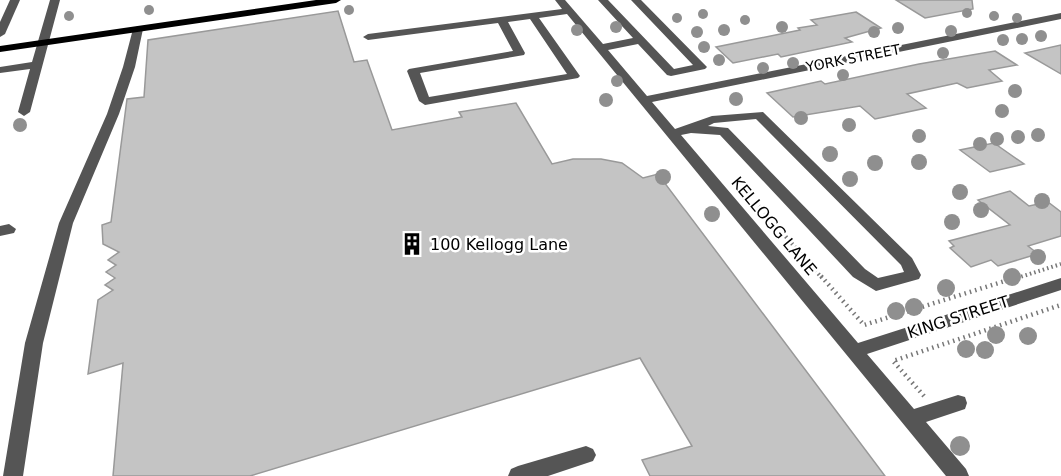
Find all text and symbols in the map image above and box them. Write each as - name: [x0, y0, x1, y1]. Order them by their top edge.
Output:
- street label: YORK STREET: [804, 41, 902, 75]
- street label: KELLOGG LANE: [727, 173, 821, 279]
- building icon: 100 Kellogg Lane: [399, 231, 425, 257]
- place label: 100 Kellogg Lane: [430, 235, 568, 254]
- street label: KING STREET: [905, 292, 1011, 342]

